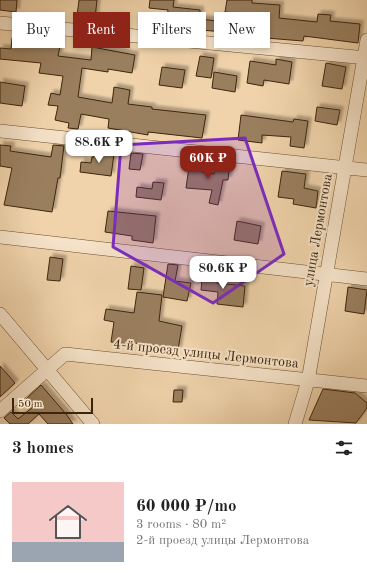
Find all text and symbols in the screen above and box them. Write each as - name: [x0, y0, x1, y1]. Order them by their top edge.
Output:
- chip: Buy: [12, 12, 65, 48]
- chip: Rent: [73, 12, 130, 48]
- chip: Filters: [138, 12, 206, 48]
- chip: New: [214, 12, 270, 48]
- pin: 88.6K ₽: [62, 130, 136, 164]
- text: 88.6K ₽: [74, 136, 124, 149]
- pin: 60K ₽: [180, 146, 236, 180]
- text: 60K ₽: [189, 152, 227, 165]
- street label: улица Лермонтова: [301, 172, 335, 287]
- pin: 80.6K ₽: [186, 256, 260, 290]
- text: 80.6K ₽: [198, 262, 248, 275]
- street label: 4-й проезд улицы Лермонтова: [113, 337, 300, 371]
- scale bar: [12, 396, 93, 415]
- text: 50 m: [18, 399, 43, 410]
- icon: filters: [333, 437, 355, 459]
- text: 3 homes: [12, 440, 74, 457]
- icon: home: [44, 498, 92, 546]
- text: 60 000 ₽/mo: [136, 498, 237, 515]
- text: 3 rooms · 80 m²: [136, 518, 226, 531]
- text: 2-й проезд улицы Лермонтова: [136, 534, 309, 547]

